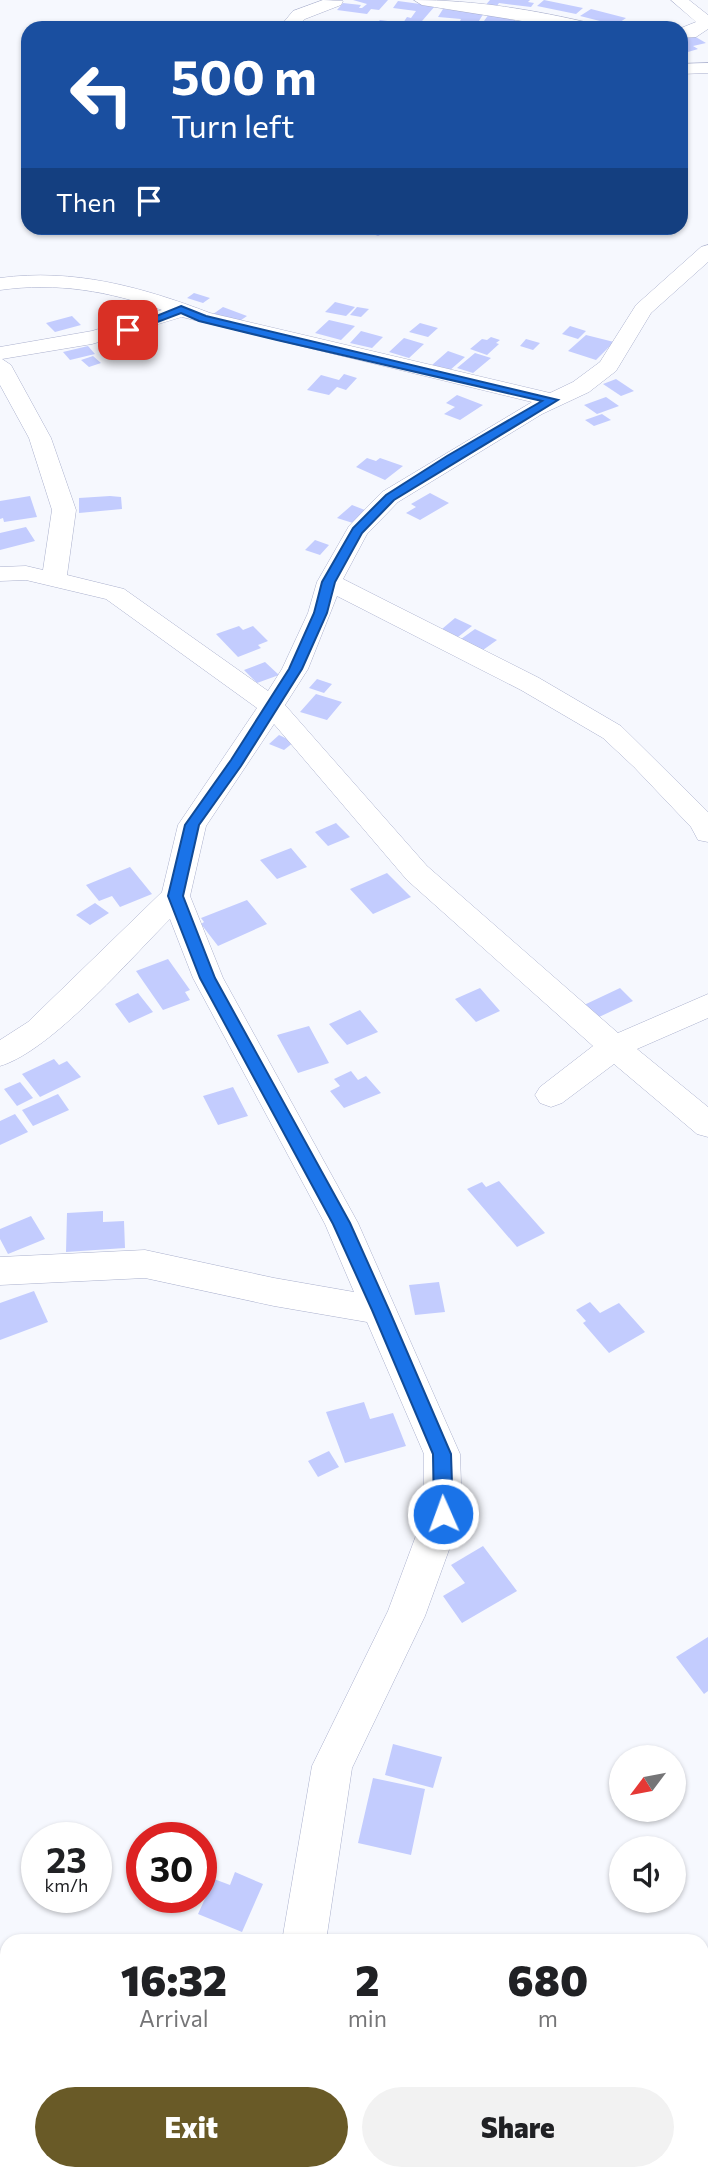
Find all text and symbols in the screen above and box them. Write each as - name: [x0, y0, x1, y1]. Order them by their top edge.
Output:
- text: 500 m: [171, 45, 317, 105]
- icon: left: [56, 49, 147, 140]
- text: Turn left: [171, 105, 295, 145]
- icon: arrive: [130, 182, 168, 220]
- text: Then: [56, 186, 116, 217]
- pin: [98, 300, 158, 360]
- icon: arrive: [109, 311, 147, 349]
- position arrow: [406, 1477, 480, 1551]
- north arrow: [609, 1745, 686, 1822]
- map controls: [609, 1745, 686, 1913]
- speed limit sign: 30: [126, 1822, 217, 1913]
- button: sound: [609, 1836, 686, 1913]
- text: 23: [46, 1837, 87, 1880]
- text: km/h: [45, 1874, 88, 1896]
- text: 16:32: [121, 1953, 227, 2005]
- text: 2: [355, 1953, 379, 2005]
- text: 680: [508, 1953, 588, 2005]
- text: Arrival: [139, 2004, 209, 2032]
- text: min: [348, 2004, 387, 2032]
- text: m: [538, 2004, 558, 2032]
- button: Exit: [35, 2087, 348, 2167]
- button: Share: [362, 2087, 674, 2167]

